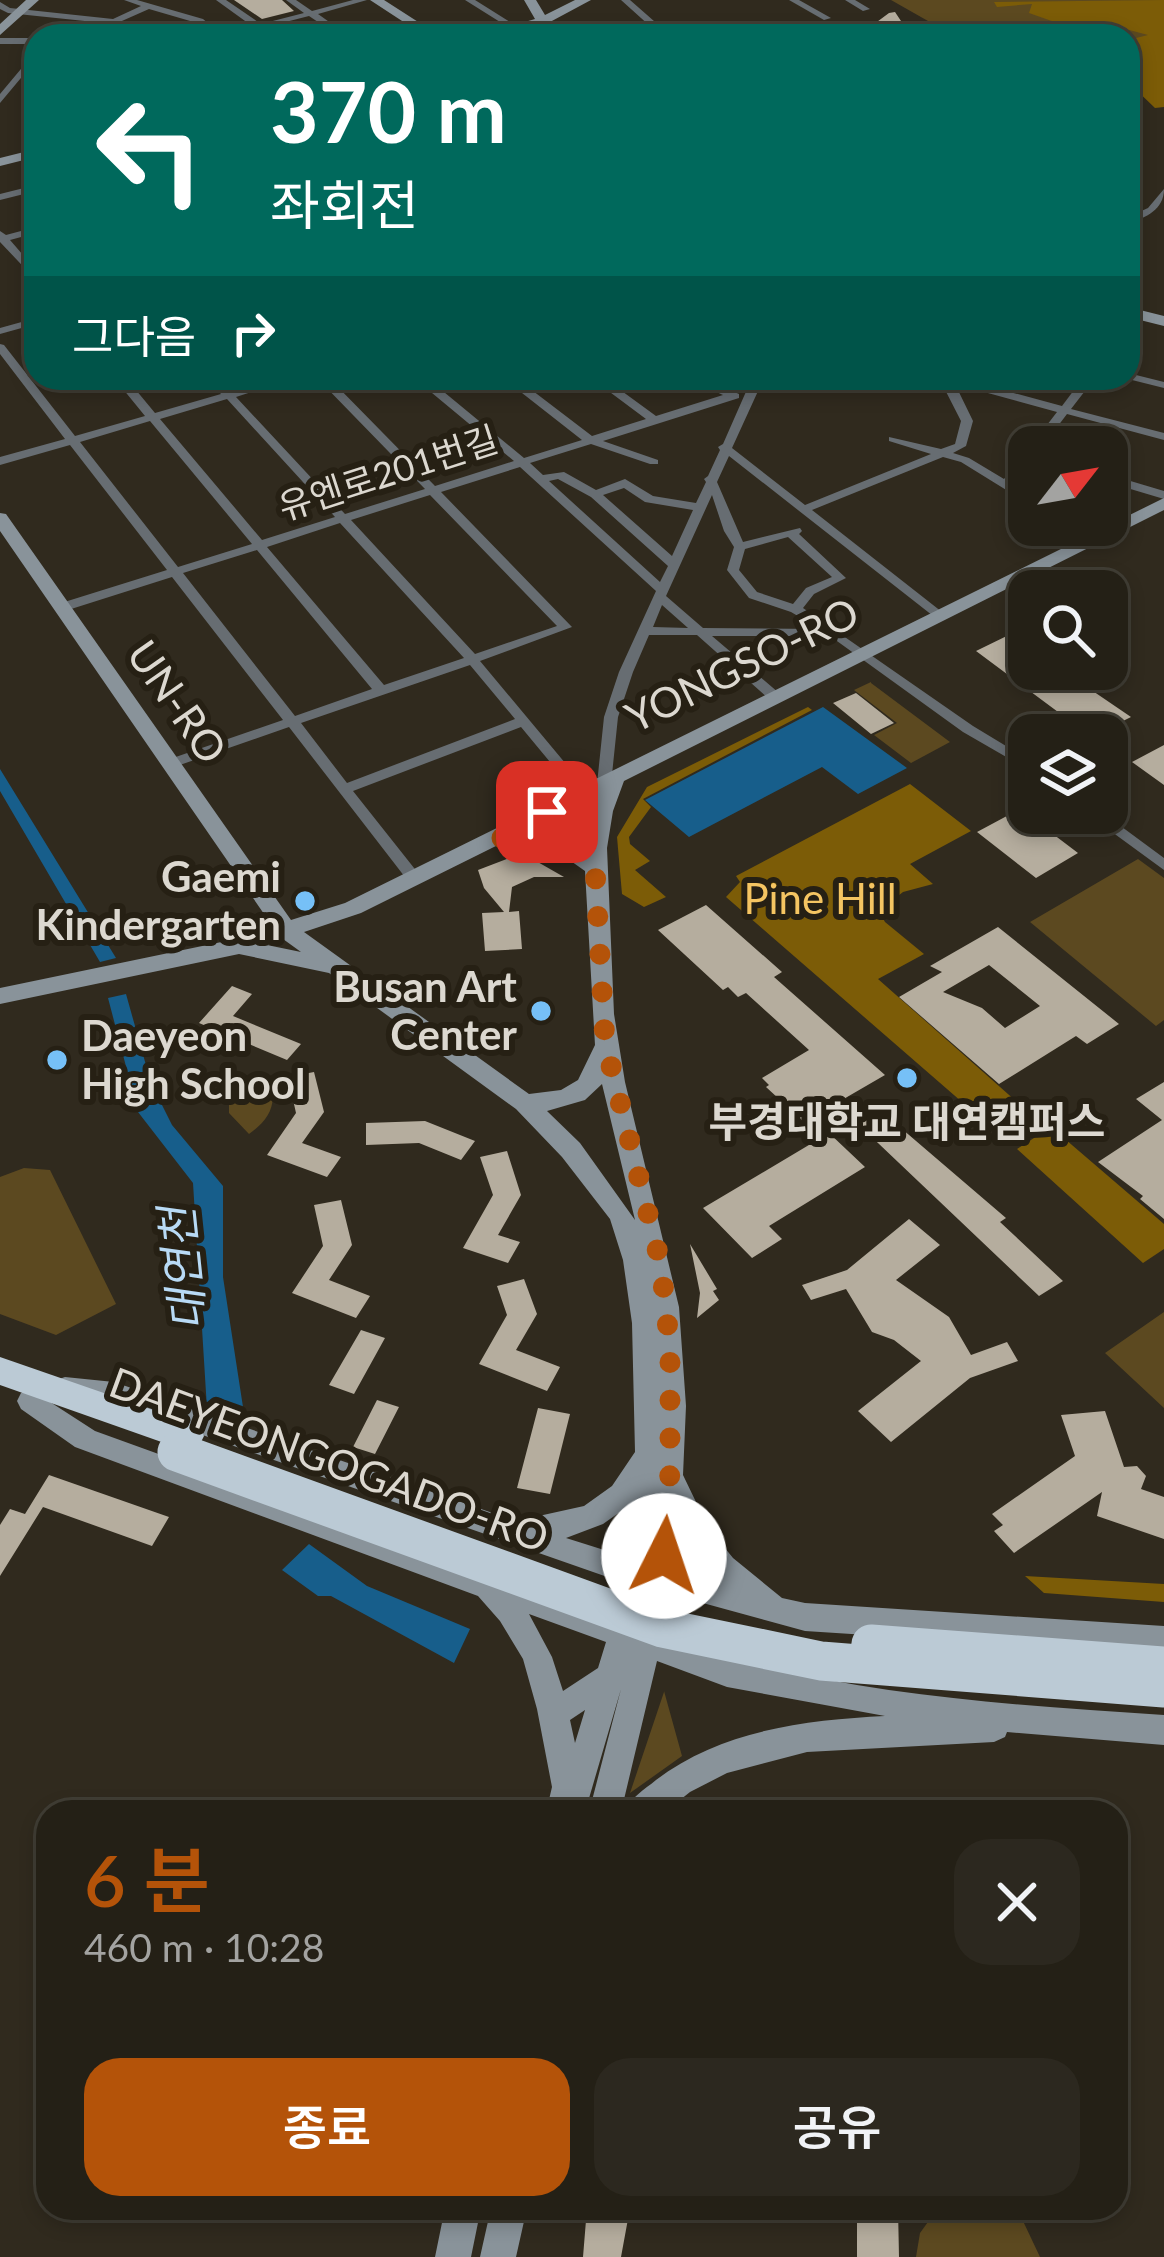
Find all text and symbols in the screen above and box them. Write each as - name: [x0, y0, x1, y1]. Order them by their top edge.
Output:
- text: 370 m: [270, 60, 507, 161]
- icon: left: [72, 72, 228, 228]
- text: 좌회전: [270, 172, 419, 237]
- icon: right: [220, 300, 286, 366]
- text: 그다음: [72, 309, 196, 363]
- street label: 유엔로201번길: [272, 416, 503, 528]
- north arrow: [1008, 426, 1128, 546]
- map controls: [1008, 426, 1128, 834]
- button: search: [1008, 570, 1128, 690]
- street label: YONGSO-RO: [617, 586, 866, 742]
- street label: UN-RO: [118, 630, 238, 772]
- button: layers: [1008, 714, 1128, 834]
- pin: [496, 761, 598, 863]
- icon: arrive: [514, 779, 580, 845]
- place label: Gaemi Kindergarten: [35, 851, 281, 949]
- park label: Pine Hill: [743, 873, 897, 923]
- marker: Gaemi Kindergarten: [292, 888, 318, 914]
- place label: Busan Art Center: [333, 961, 517, 1059]
- marker: Busan Art Center: [528, 998, 554, 1024]
- place label: Daeyeon High School: [81, 1010, 305, 1108]
- marker: Daeyeon High School: [44, 1047, 70, 1073]
- marker: 부경대학교 대연캠퍼스: [894, 1065, 920, 1091]
- place label: 부경대학교 대연캠퍼스: [709, 1096, 1105, 1146]
- water label: 대연천: [148, 1200, 215, 1334]
- street label: DAEYEONGOGADO-RO: [103, 1356, 556, 1562]
- position arrow: [601, 1493, 727, 1619]
- text: 6 분: [84, 1836, 210, 1922]
- button: close: [954, 1839, 1080, 1965]
- text: 460 m · 10:28: [84, 1924, 324, 1970]
- button: 종료: [84, 2058, 570, 2196]
- button: 공유: [594, 2058, 1080, 2196]

